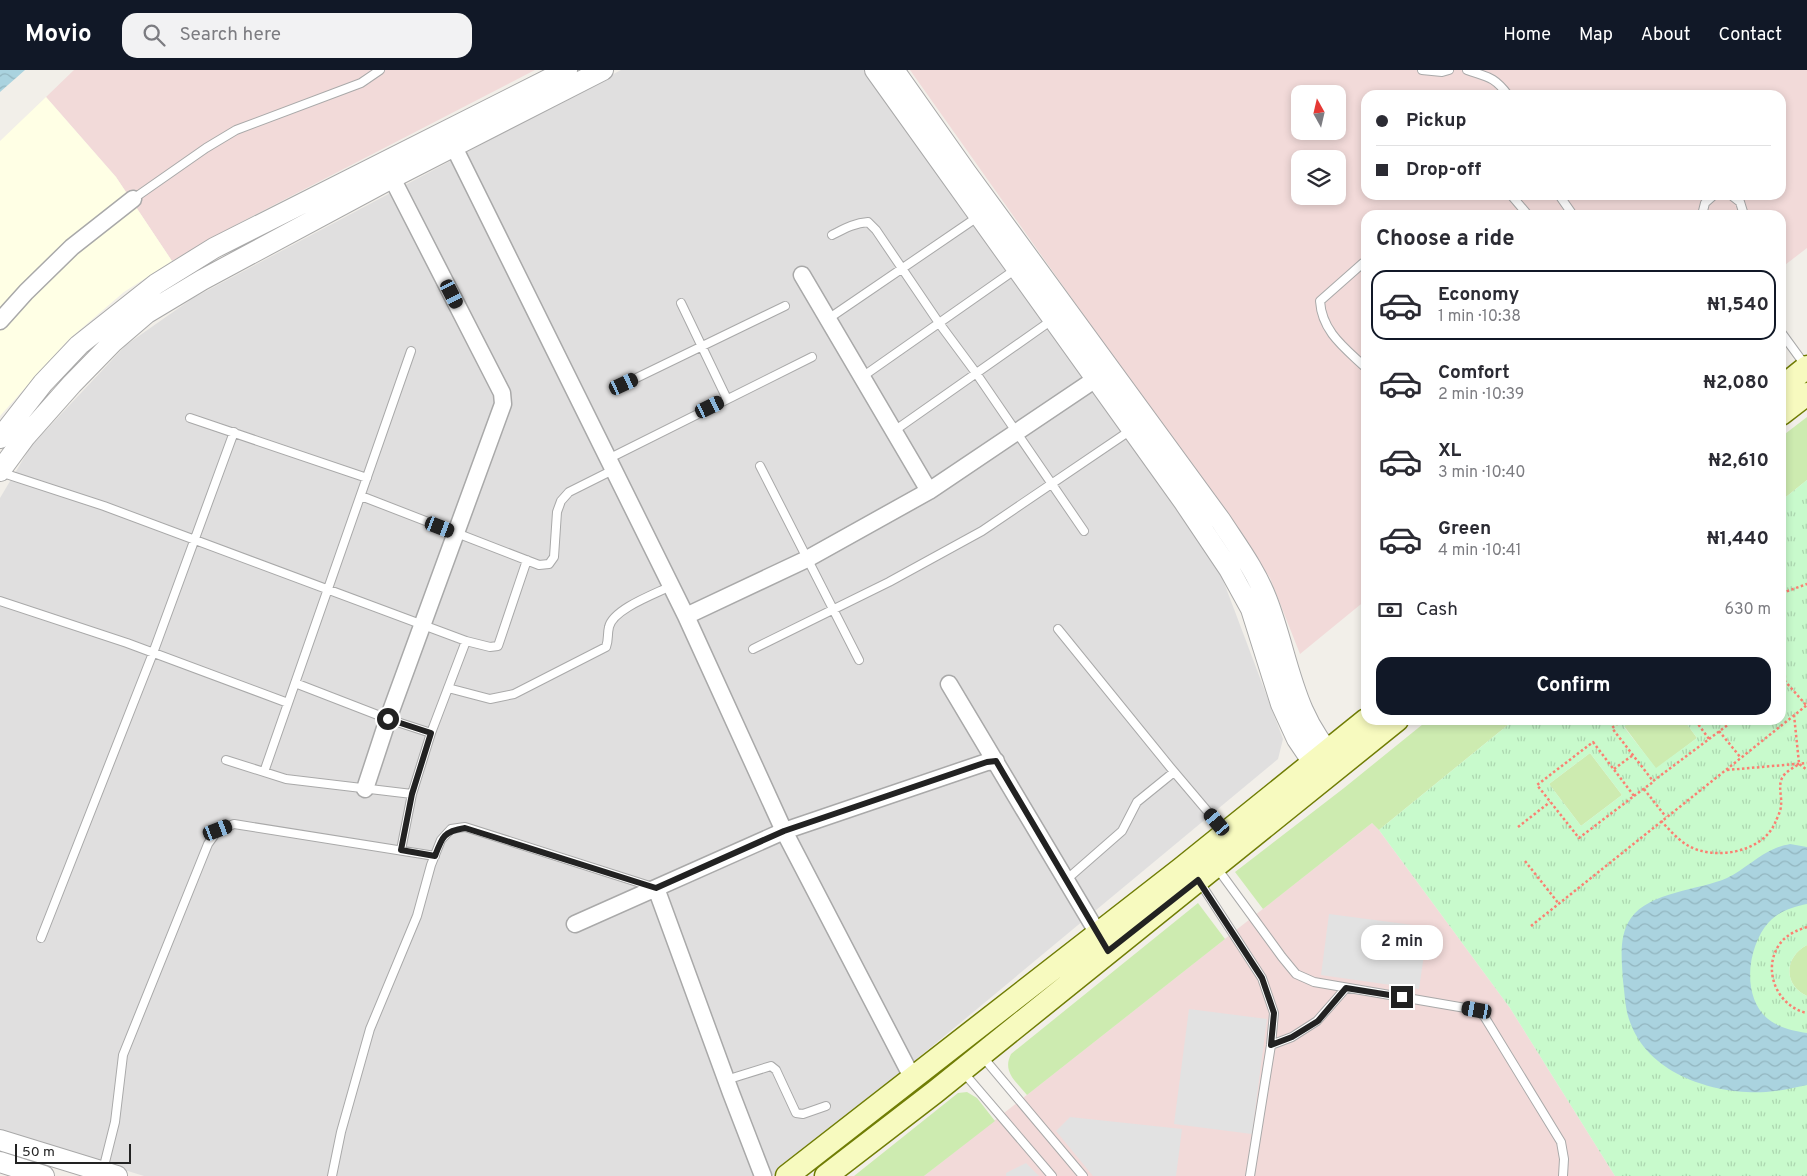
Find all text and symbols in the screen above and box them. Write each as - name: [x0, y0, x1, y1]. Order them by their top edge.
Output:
- search box: [122, 13, 472, 58]
- text: Movio: [25, 20, 92, 50]
- icon: search: [140, 21, 168, 49]
- text: Search here: [180, 23, 281, 47]
- text: Home: [1503, 24, 1551, 47]
- text: Map: [1579, 24, 1613, 47]
- text: About: [1641, 24, 1690, 47]
- text: Contact: [1718, 24, 1782, 47]
- north arrow: [1291, 85, 1346, 140]
- map controls: [1291, 85, 1346, 205]
- text: Pickup: [1406, 109, 1466, 133]
- button: layers: [1291, 150, 1346, 205]
- text: Drop-off: [1406, 158, 1481, 182]
- text: Choose a ride: [1376, 226, 1514, 253]
- car: [438, 277, 465, 311]
- icon: car: [1378, 283, 1423, 328]
- text: Economy: [1438, 283, 1519, 307]
- text: ₦1,540: [1707, 293, 1769, 317]
- text: 1 min · 10:38: [1438, 307, 1521, 327]
- icon: car: [1378, 361, 1423, 406]
- text: Comfort: [1438, 361, 1510, 385]
- car: [607, 371, 640, 397]
- text: ₦2,080: [1703, 371, 1769, 395]
- text: 2 min · 10:39: [1438, 385, 1524, 405]
- car: [693, 394, 726, 420]
- icon: car: [1378, 439, 1423, 484]
- text: XL: [1438, 439, 1461, 463]
- text: ₦2,610: [1708, 449, 1769, 473]
- text: 3 min · 10:40: [1438, 463, 1526, 483]
- car: [423, 515, 456, 539]
- icon: car: [1378, 517, 1423, 562]
- text: Green: [1438, 517, 1491, 541]
- text: ₦1,440: [1707, 527, 1769, 551]
- text: 4 min · 10:41: [1438, 541, 1522, 561]
- icon: cash: [1376, 596, 1404, 624]
- text: Cash: [1416, 598, 1458, 622]
- text: 630 m: [1724, 600, 1771, 620]
- button: Confirm: [1376, 657, 1771, 715]
- route start: [377, 708, 399, 730]
- car: [1201, 806, 1232, 838]
- car: [201, 818, 234, 842]
- callout: 2 min: [1361, 924, 1443, 960]
- text: 2 min: [1381, 932, 1423, 952]
- route end: [1391, 986, 1413, 1008]
- car: [1460, 1000, 1493, 1020]
- scale bar: [15, 1141, 131, 1164]
- text: 50 m: [22, 1144, 55, 1161]

